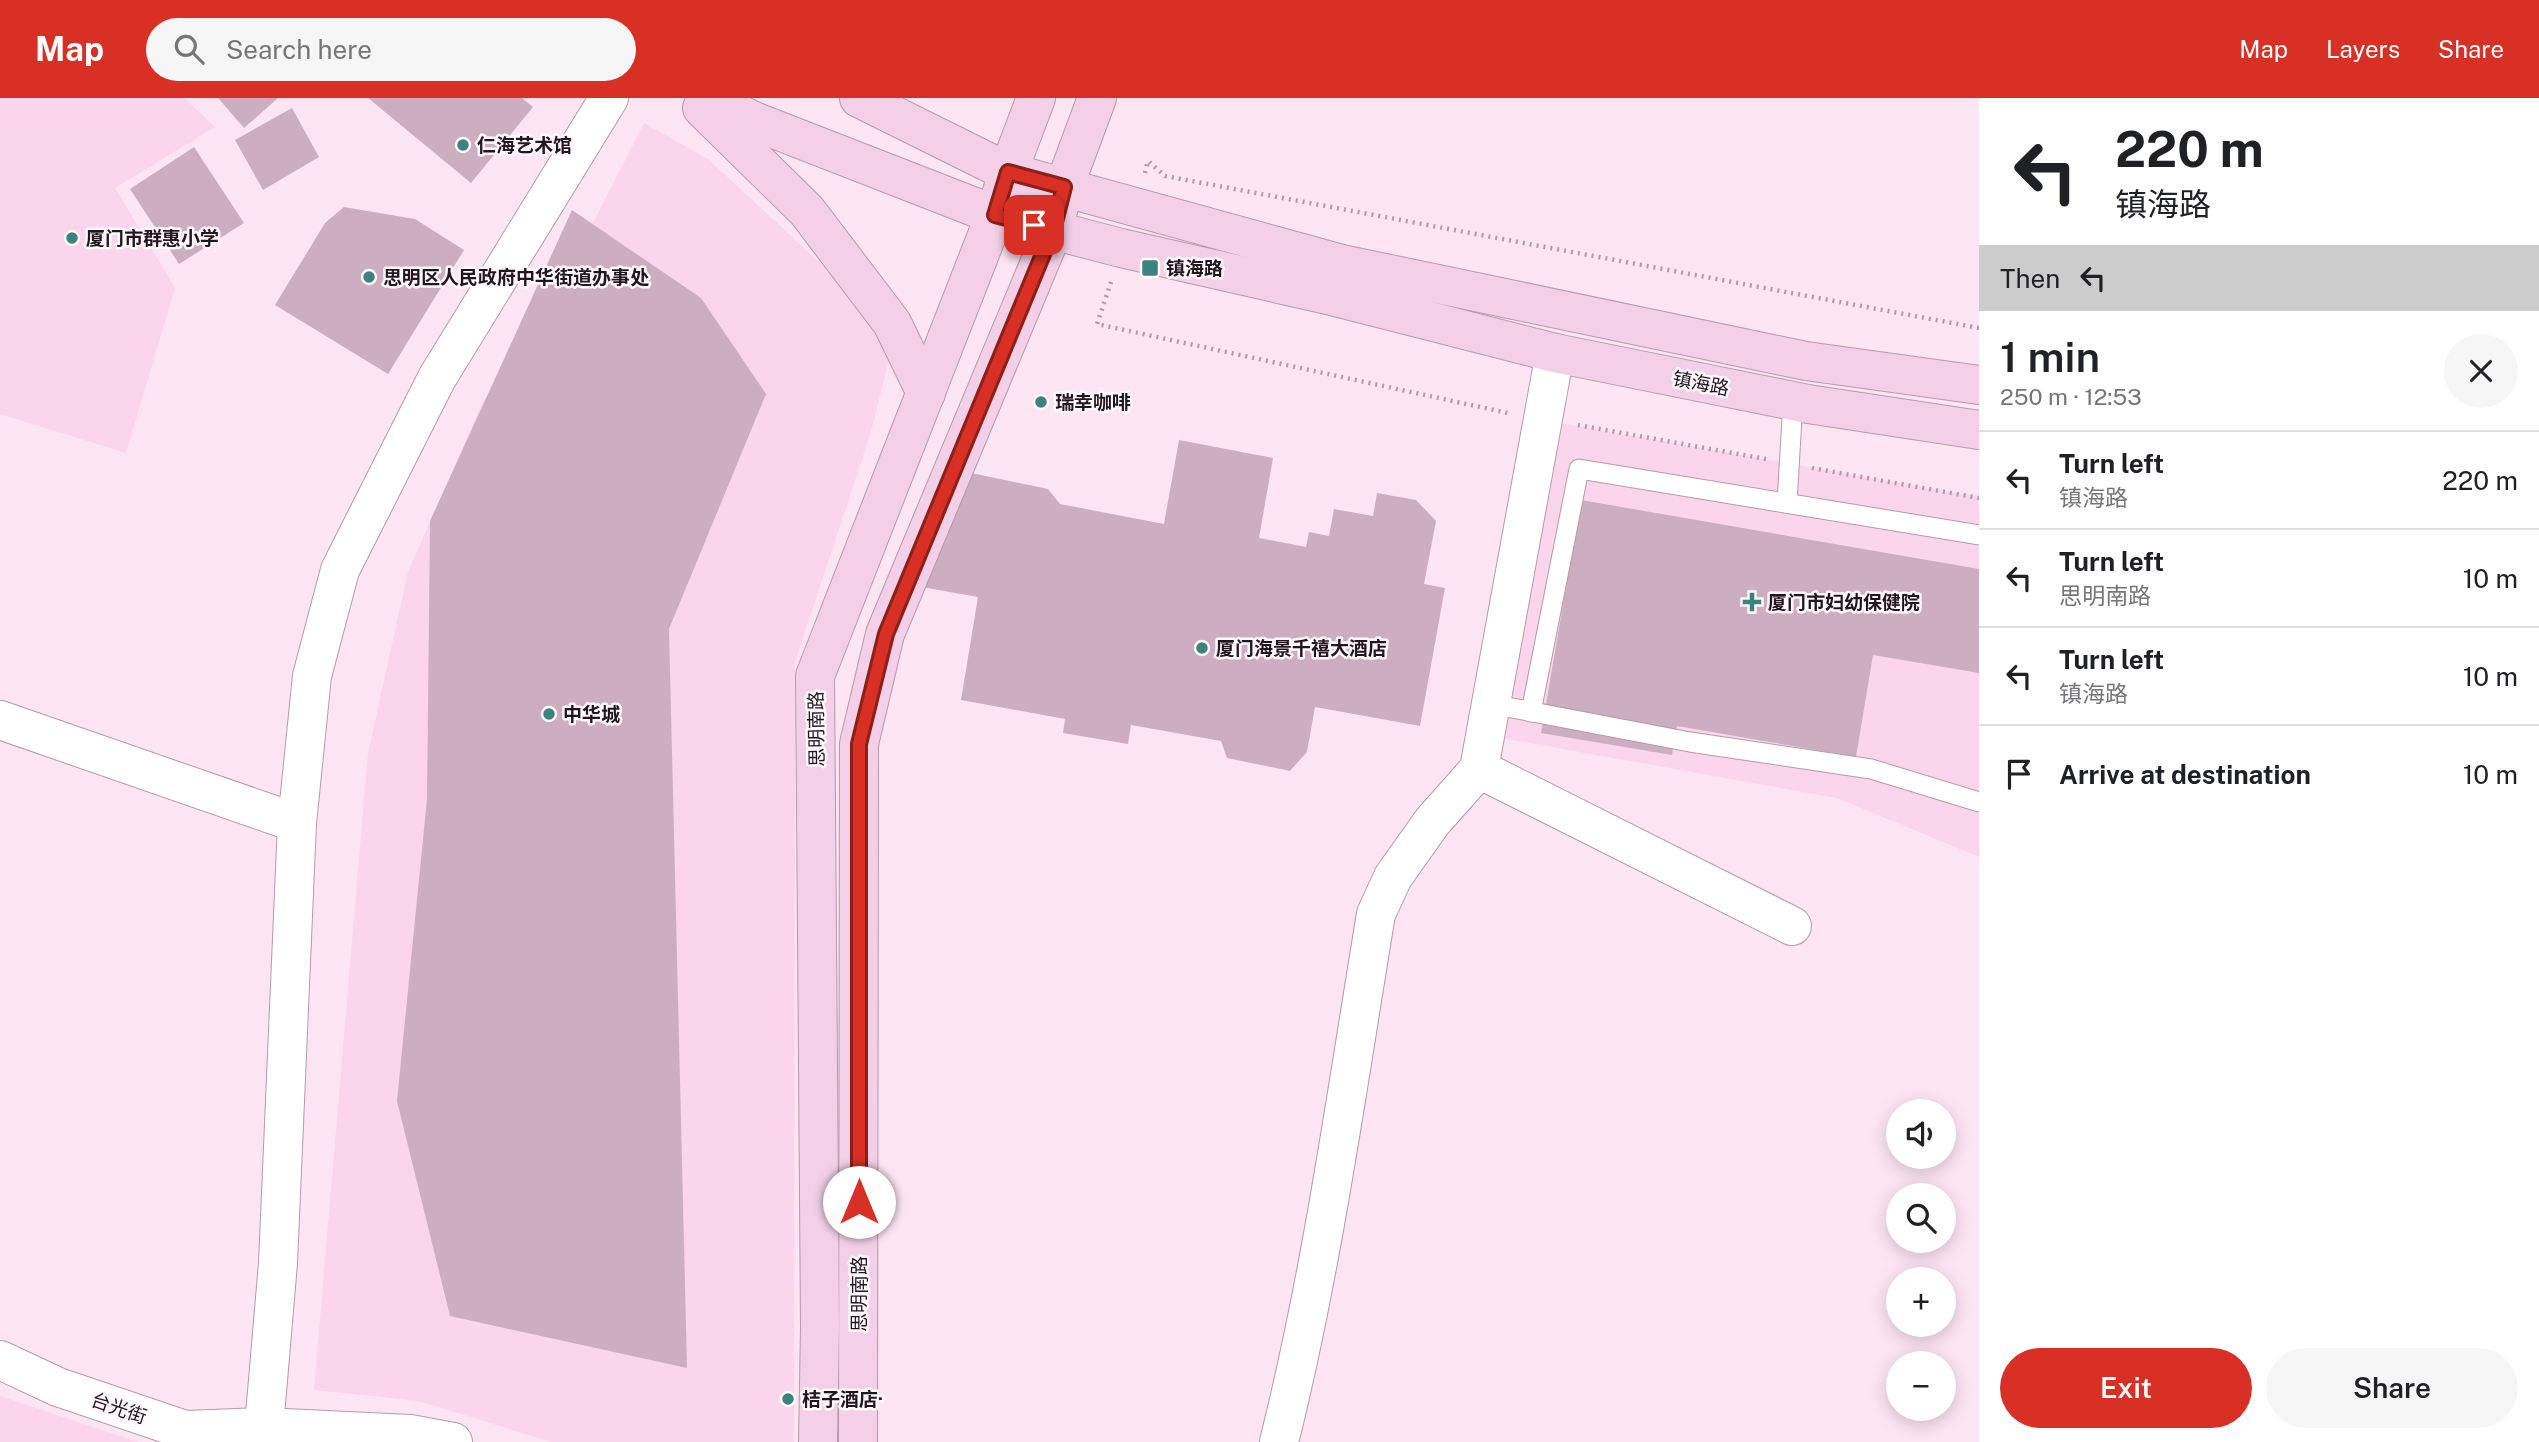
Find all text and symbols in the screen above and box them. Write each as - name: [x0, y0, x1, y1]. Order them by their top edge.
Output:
- search box: [146, 18, 636, 81]
- text: Map: [35, 30, 104, 68]
- icon: search: [170, 30, 208, 68]
- text: Search here: [226, 34, 372, 65]
- text: Map: [2239, 35, 2288, 63]
- text: Layers: [2326, 35, 2400, 63]
- text: Share: [2438, 35, 2504, 63]
- text: 220 m: [2115, 120, 2264, 178]
- icon: left: [2000, 126, 2091, 217]
- place label: 仁海艺术馆: [477, 134, 572, 156]
- marker: 仁海艺术馆: [455, 137, 471, 153]
- text: 镇海路: [2115, 186, 2211, 223]
- pin: [1004, 195, 1064, 255]
- icon: arrive: [1015, 206, 1053, 244]
- place label: 厦门市群惠小学: [86, 227, 219, 249]
- marker: 厦门市群惠小学: [64, 230, 80, 246]
- place label: 镇海路: [1166, 257, 1223, 279]
- marker: 镇海路: [1140, 258, 1160, 278]
- icon: left: [2074, 259, 2112, 297]
- text: Then: [2000, 263, 2060, 294]
- place label: 思明区人民政府中华街道办事处: [383, 266, 649, 288]
- marker: 思明区人民政府中华街道办事处: [361, 269, 377, 285]
- text: 1 min: [2000, 332, 2100, 381]
- button: close: [2444, 334, 2518, 408]
- street label: 镇海路: [1671, 367, 1731, 399]
- text: 250 m · 12:53: [2000, 383, 2142, 410]
- place label: 瑞幸咖啡: [1055, 391, 1131, 413]
- marker: 瑞幸咖啡: [1033, 394, 1049, 410]
- text: Turn left: [2059, 448, 2164, 479]
- icon: left: [2000, 461, 2038, 499]
- text: 220 m: [2442, 465, 2518, 496]
- text: 镇海路: [2059, 484, 2128, 511]
- text: Turn left: [2059, 546, 2164, 577]
- icon: left: [2000, 559, 2038, 597]
- text: 10 m: [2463, 563, 2518, 594]
- text: 思明南路: [2059, 582, 2151, 609]
- place label: 厦门市妇幼保健院: [1768, 591, 1920, 613]
- marker: 厦门市妇幼保健院: [1742, 592, 1762, 612]
- place label: 厦门海景千禧大酒店: [1216, 637, 1387, 659]
- marker: 厦门海景千禧大酒店: [1194, 640, 1210, 656]
- text: Turn left: [2059, 644, 2164, 675]
- icon: left: [2000, 657, 2038, 695]
- text: 10 m: [2463, 661, 2518, 692]
- text: 镇海路: [2059, 680, 2128, 707]
- street label: 思明南路: [804, 691, 828, 767]
- place label: 中华城: [563, 703, 620, 725]
- marker: 中华城: [541, 706, 557, 722]
- icon: arrive: [2000, 755, 2038, 793]
- text: Arrive at destination: [2059, 759, 2311, 790]
- text: 10 m: [2463, 759, 2518, 790]
- map controls: [1886, 1099, 1956, 1421]
- button: sound: [1886, 1099, 1956, 1169]
- position arrow: [822, 1165, 896, 1239]
- button: search: [1886, 1183, 1956, 1253]
- street label: 思明南路: [848, 1256, 870, 1332]
- button: +: [1886, 1267, 1956, 1337]
- button: Exit: [2000, 1348, 2252, 1428]
- button: Share: [2266, 1348, 2518, 1428]
- button: −: [1886, 1351, 1956, 1421]
- street label: 台光街: [88, 1388, 150, 1428]
- place label: 桔子酒店·: [802, 1388, 883, 1410]
- marker: 桔子酒店·: [780, 1391, 796, 1407]

